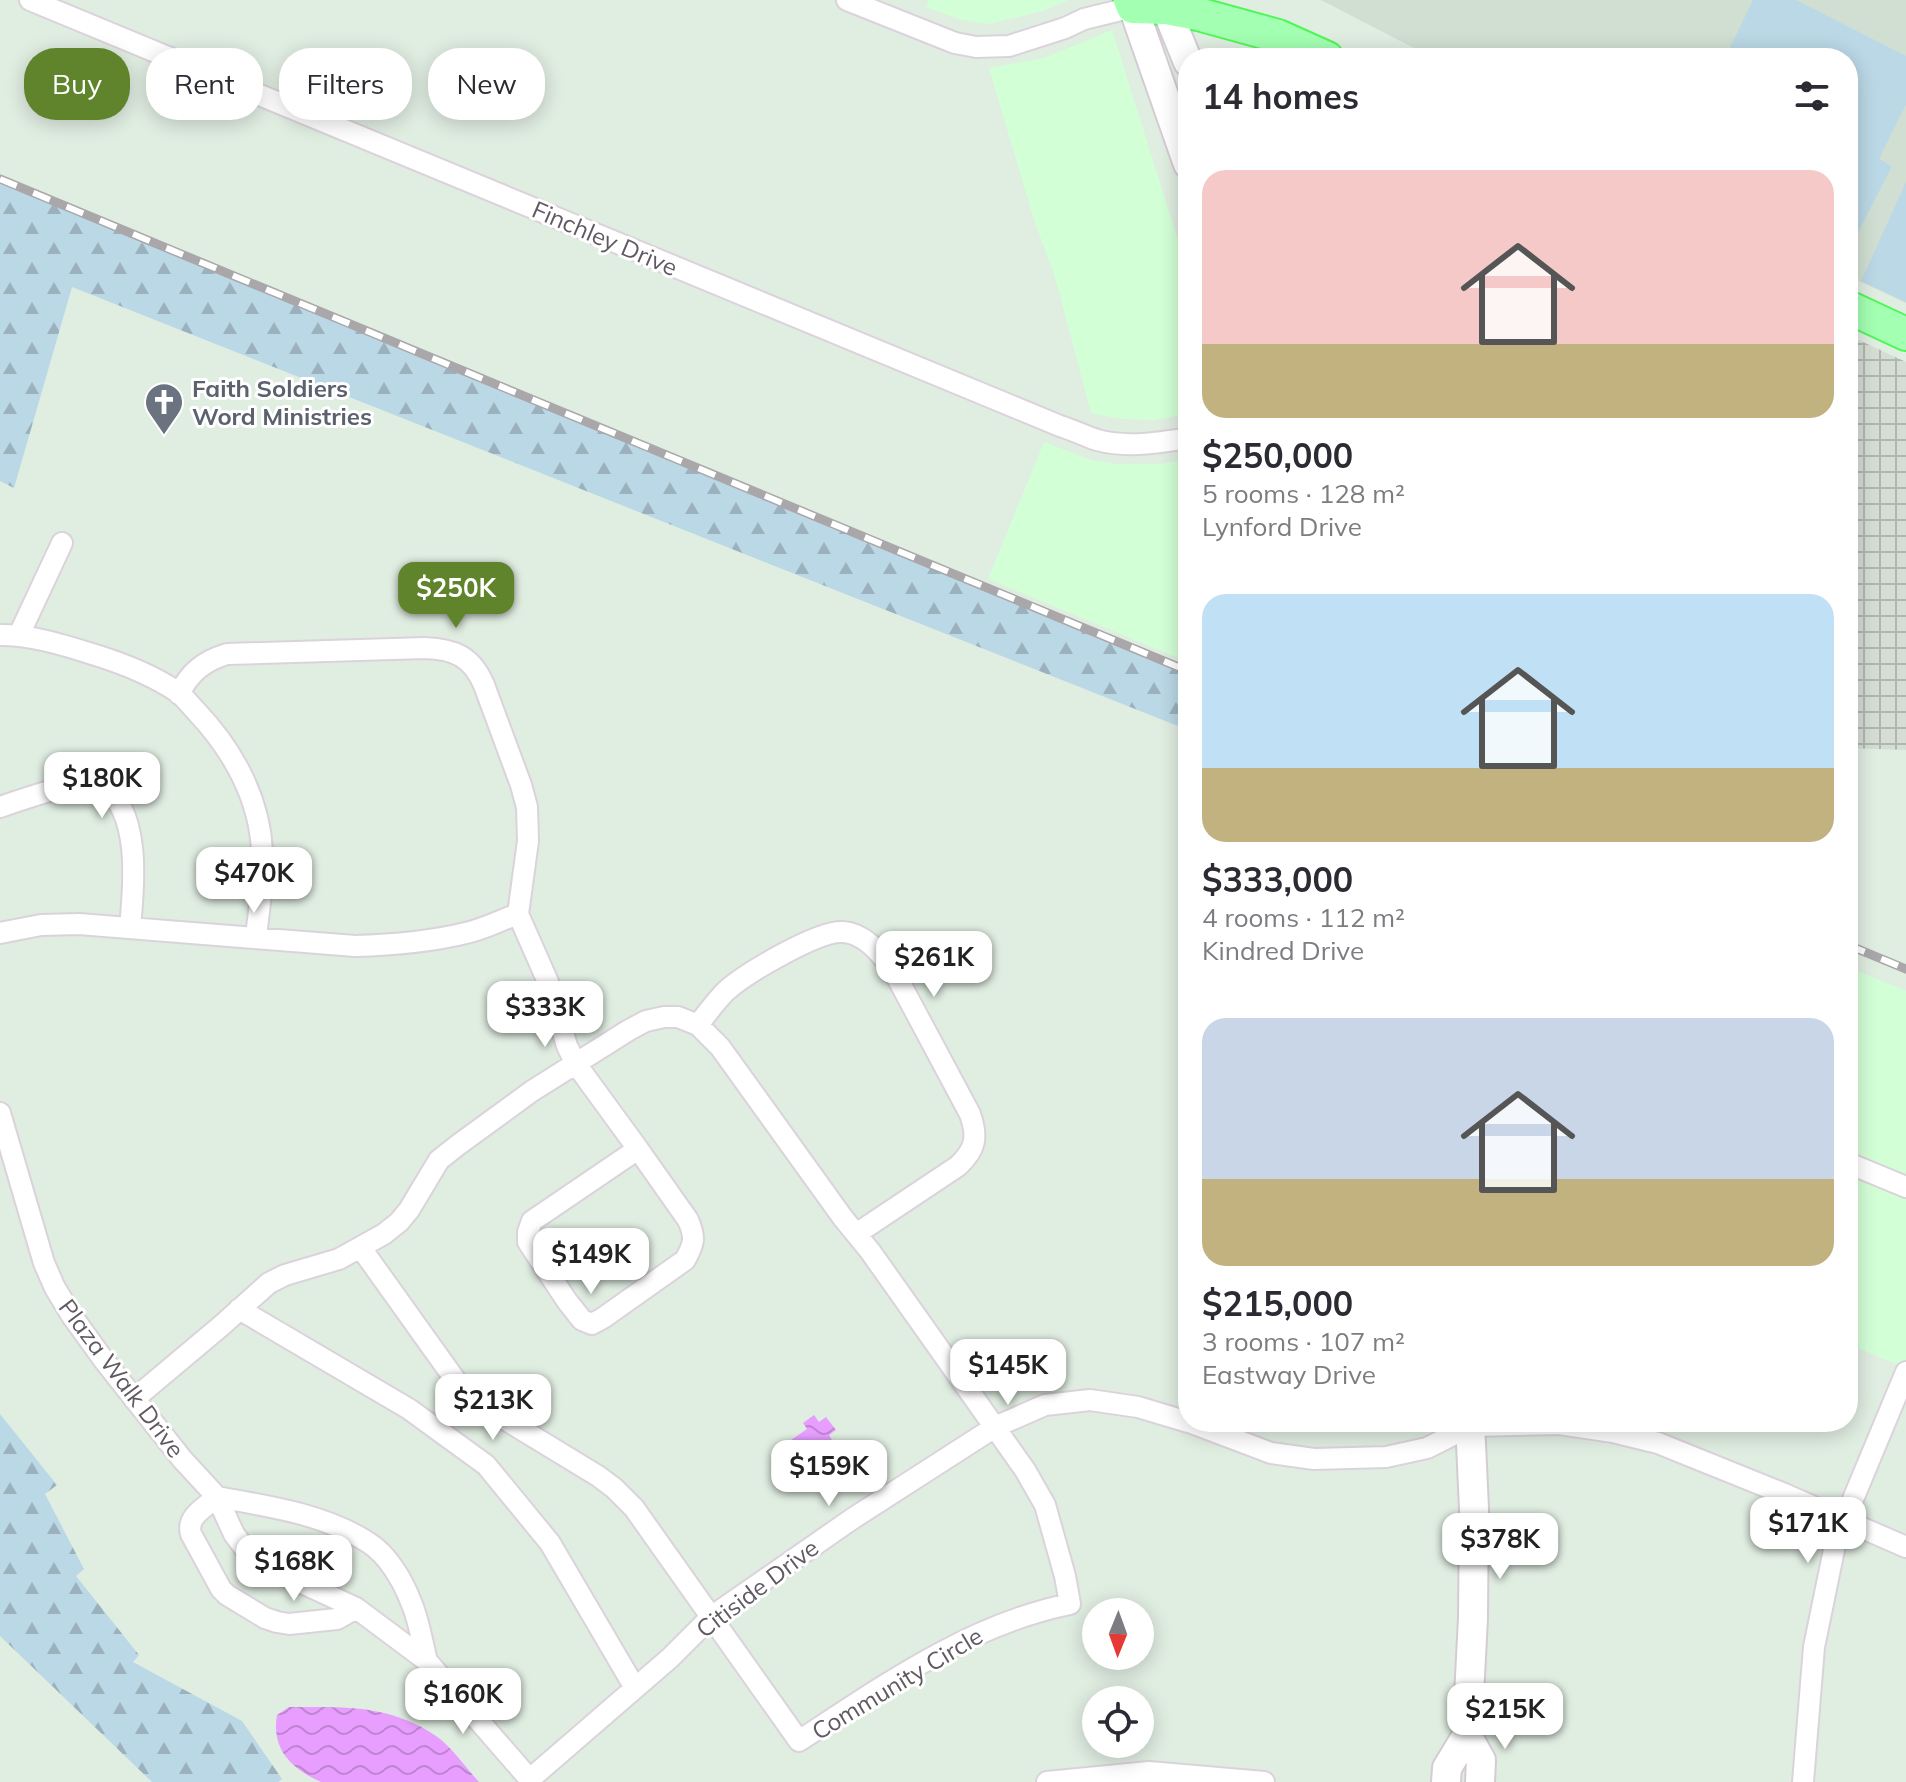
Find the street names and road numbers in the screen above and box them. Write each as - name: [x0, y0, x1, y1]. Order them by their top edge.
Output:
- street label: Finchley Drive: [528, 194, 682, 282]
- street label: Plaza Walk Drive: [53, 1293, 191, 1463]
- street label: Citiside Drive: [690, 1532, 824, 1644]
- street label: Community Circle: [806, 1620, 988, 1746]

